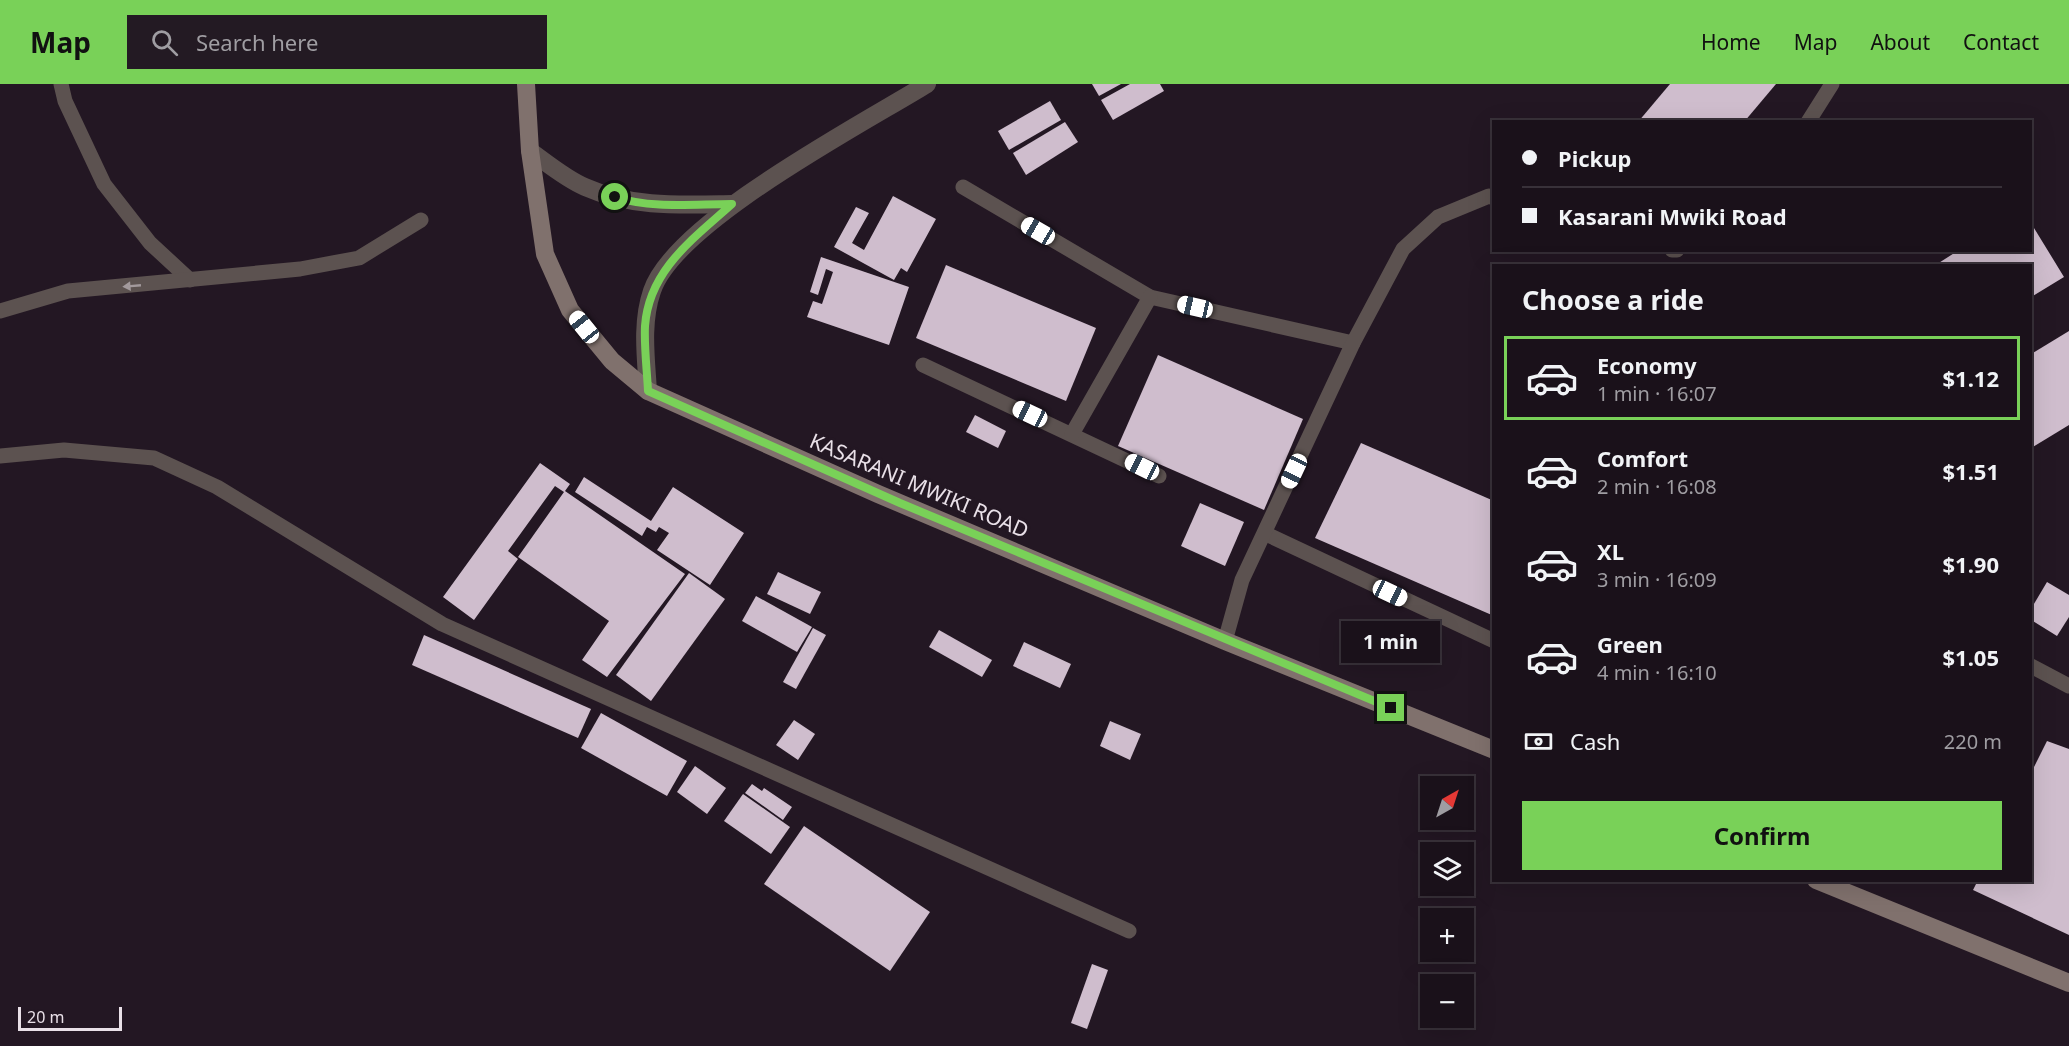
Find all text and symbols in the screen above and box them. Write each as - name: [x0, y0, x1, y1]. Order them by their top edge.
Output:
- search box: [127, 15, 547, 69]
- text: Map: [30, 23, 91, 61]
- icon: search: [148, 26, 181, 59]
- text: Search here: [196, 27, 318, 57]
- text: Home: [1701, 28, 1761, 56]
- text: Map: [1794, 28, 1837, 56]
- text: About: [1870, 28, 1930, 56]
- text: Contact: [1963, 28, 2039, 56]
- text: Pickup: [1558, 143, 1631, 173]
- route start: [601, 183, 628, 210]
- text: Kasarani Mwiki Road: [1558, 201, 1787, 231]
- car: [1018, 214, 1058, 248]
- one-way arrow: [122, 281, 141, 290]
- text: Choose a ride: [1522, 281, 1704, 318]
- car: [1175, 294, 1215, 320]
- car: [566, 307, 602, 347]
- text: Economy: [1597, 350, 1696, 380]
- icon: car: [1525, 351, 1579, 405]
- text: $1.12: [1942, 363, 1999, 393]
- text: 1 min · 16:07: [1597, 380, 1717, 407]
- car: [1010, 398, 1050, 430]
- street label: KASARANI MWIKI ROAD: [806, 426, 1033, 544]
- text: Comfort: [1597, 443, 1688, 473]
- icon: car: [1525, 444, 1579, 498]
- car: [1122, 451, 1162, 483]
- car: [1278, 451, 1310, 491]
- text: $1.51: [1942, 456, 1999, 486]
- text: 2 min · 16:08: [1597, 473, 1717, 500]
- text: XL: [1597, 536, 1624, 566]
- icon: car: [1525, 537, 1579, 591]
- text: $1.90: [1942, 549, 1999, 579]
- text: 3 min · 16:09: [1597, 566, 1717, 593]
- car: [1370, 577, 1410, 609]
- callout: 1 min: [1342, 621, 1440, 663]
- text: 1 min: [1363, 628, 1418, 655]
- text: Green: [1597, 629, 1663, 659]
- icon: car: [1525, 630, 1579, 684]
- text: $1.05: [1942, 642, 1999, 672]
- text: 4 min · 16:10: [1597, 659, 1717, 686]
- route end: [1377, 694, 1404, 721]
- icon: cash: [1522, 725, 1555, 758]
- text: Cash: [1570, 726, 1620, 756]
- text: 220 m: [1944, 728, 2002, 755]
- north arrow: [1420, 776, 1474, 830]
- map controls: [1420, 776, 1474, 1028]
- button: Confirm: [1522, 801, 2002, 870]
- button: layers: [1420, 842, 1474, 896]
- button: +: [1420, 908, 1474, 962]
- button: −: [1420, 974, 1474, 1028]
- scale bar: [18, 1004, 122, 1032]
- text: 20 m: [27, 1006, 64, 1028]

